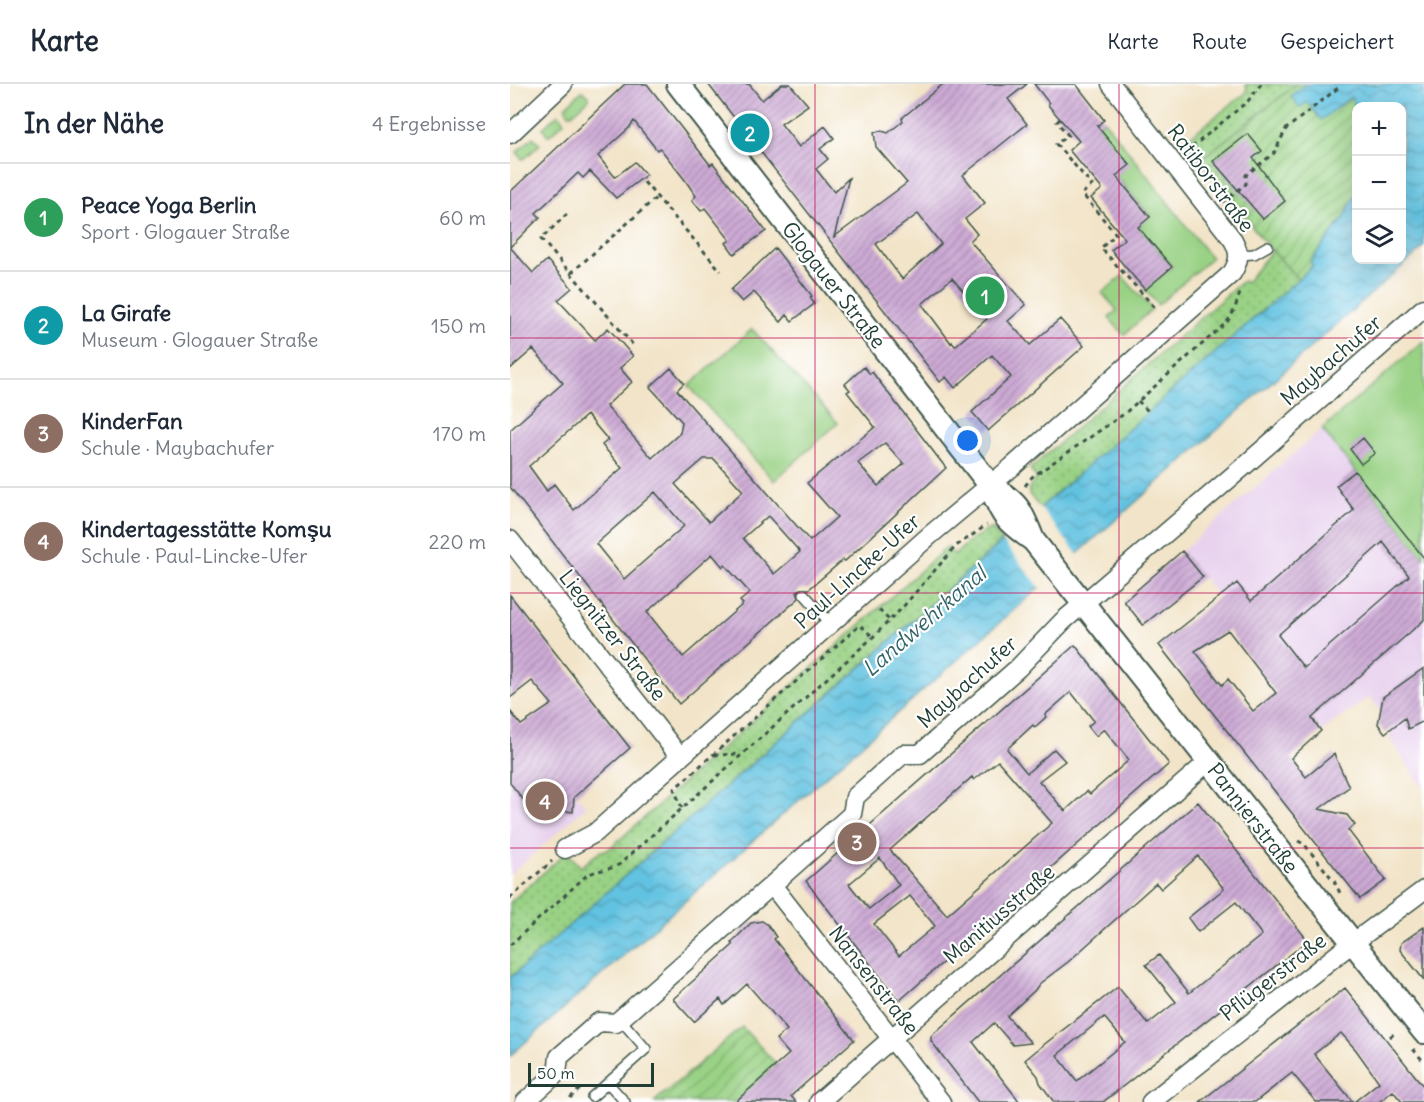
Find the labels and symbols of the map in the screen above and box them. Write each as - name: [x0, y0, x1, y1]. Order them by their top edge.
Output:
- pin: 2: [730, 110, 770, 156]
- street label: Ratiborstraße: [1161, 118, 1261, 238]
- street label: Glogauer Straße: [776, 216, 892, 354]
- pin: 1: [966, 274, 1004, 318]
- street label: Maybachufer: [1275, 308, 1387, 411]
- your location: [953, 426, 982, 455]
- street label: Paul-Lincke-Ufer: [788, 507, 926, 635]
- water label: Landwehrkanal: [856, 558, 994, 682]
- street label: Liegnitzer Straße: [553, 564, 673, 706]
- street label: Maybachufer: [911, 630, 1023, 734]
- street label: Pannierstraße: [1202, 757, 1304, 879]
- pin: 4: [525, 778, 564, 824]
- pin: 3: [838, 820, 876, 864]
- street label: Manitiusstraße: [938, 858, 1060, 970]
- street label: Nansenstraße: [823, 920, 925, 1040]
- street label: Pflügerstraße: [1214, 927, 1332, 1027]
- scale bar: [528, 1060, 654, 1088]

